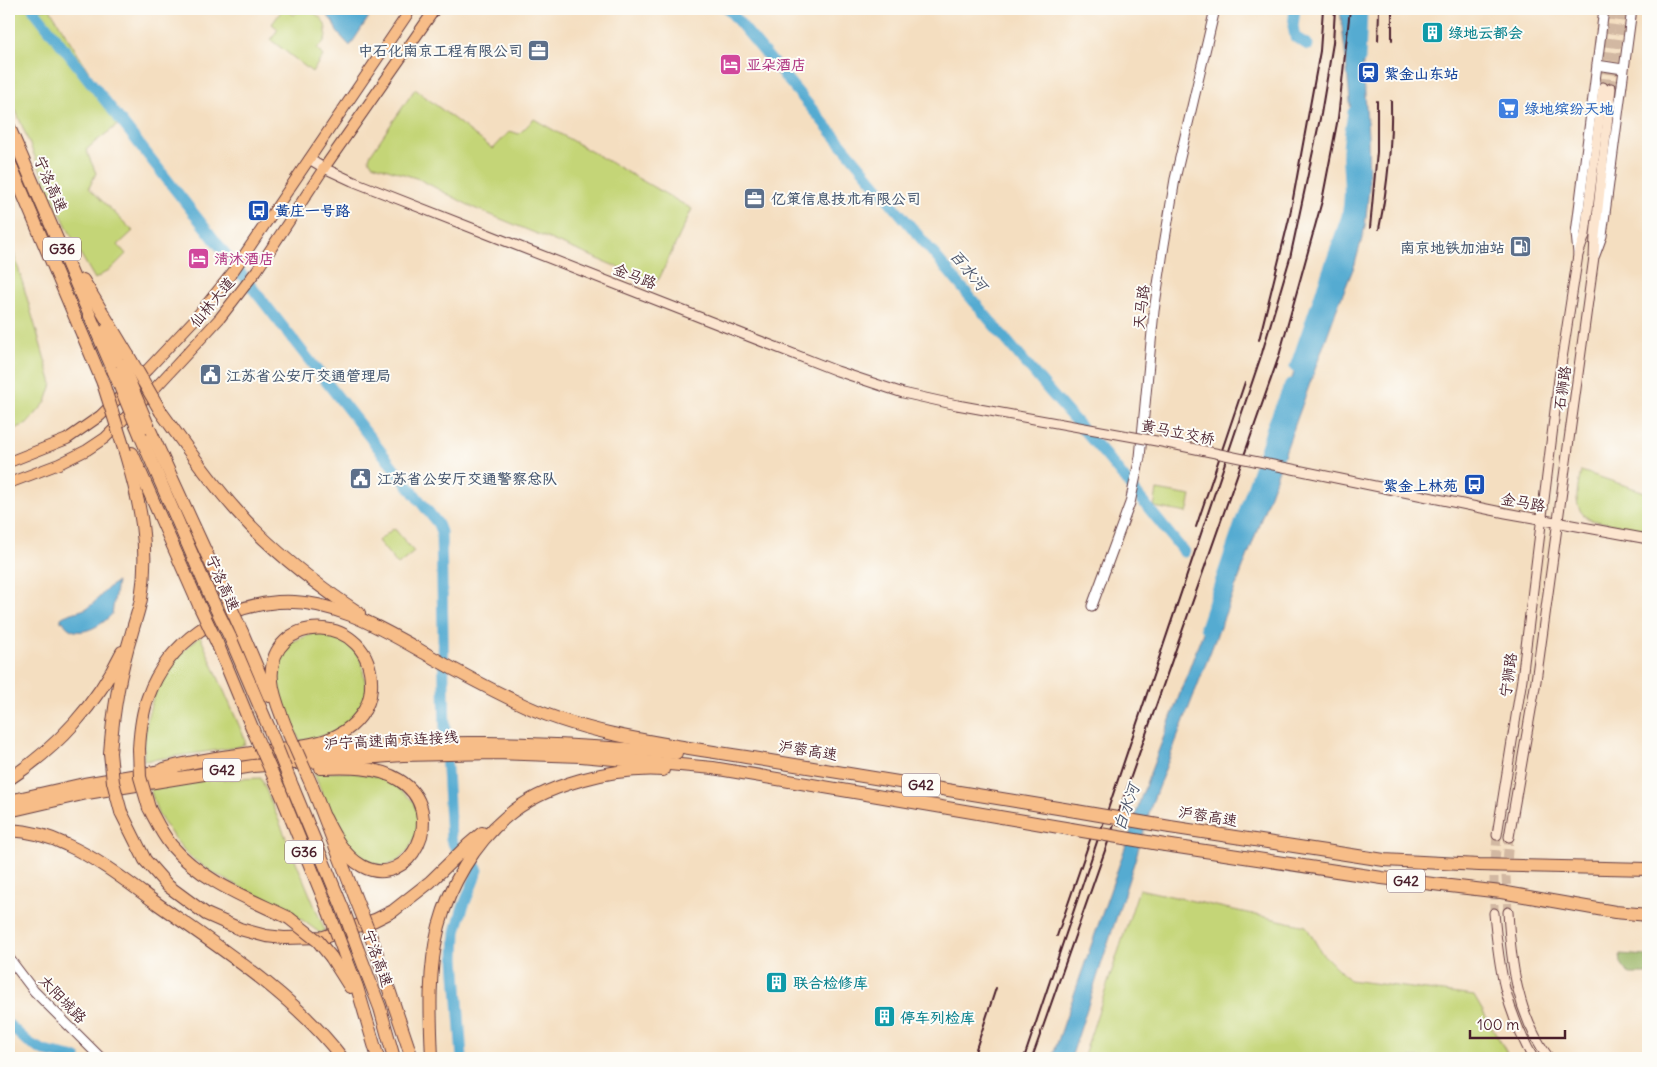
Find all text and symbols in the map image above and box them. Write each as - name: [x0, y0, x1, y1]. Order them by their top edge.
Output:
- building icon: 绿地云都会: [1420, 20, 1444, 44]
- place label: 绿地云都会: [1448, 23, 1523, 42]
- office icon: 中石化南京工程有限公司: [527, 38, 551, 62]
- place label: 中石化南京工程有限公司: [358, 41, 523, 60]
- hotel icon: 亚朵酒店: [718, 52, 742, 76]
- place label: 亚朵酒店: [746, 55, 806, 74]
- station icon: 紫金山东站: [1356, 61, 1380, 85]
- place label: 紫金山东站: [1384, 64, 1459, 83]
- supermarket icon: 绿地缤纷天地: [1496, 96, 1520, 120]
- place label: 绿地缤纷天地: [1524, 99, 1614, 118]
- street label: 宁洛高速: [30, 153, 72, 215]
- office icon: 亿策信息技术有限公司: [743, 186, 767, 210]
- place label: 亿策信息技术有限公司: [771, 189, 921, 208]
- bus stop icon: 黄庄一号路: [247, 198, 271, 222]
- place label: 黄庄一号路: [275, 201, 350, 220]
- fuel station icon: 南京地铁加油站: [1509, 235, 1533, 259]
- road number: G36: [43, 238, 81, 260]
- place label: 南京地铁加油站: [1400, 238, 1505, 257]
- water label: 百水河: [946, 245, 994, 297]
- hotel icon: 清沐酒店: [186, 246, 210, 270]
- place label: 清沐酒店: [214, 249, 274, 268]
- street label: 金马路: [611, 259, 659, 293]
- street label: 仙林大道: [185, 273, 239, 331]
- street label: 天马路: [1129, 284, 1153, 330]
- public building icon: 江苏省公安厅交通管理局: [198, 363, 222, 387]
- street label: 石狮路: [1549, 364, 1575, 412]
- place label: 江苏省公安厅交通管理局: [226, 366, 391, 385]
- street label: 黄马立交桥: [1139, 416, 1217, 448]
- public building icon: 江苏省公安厅交通警察总队: [349, 466, 373, 490]
- place label: 江苏省公安厅交通警察总队: [377, 469, 557, 488]
- bus stop icon: 紫金上林苑: [1462, 473, 1486, 497]
- place label: 紫金上林苑: [1383, 476, 1458, 495]
- street label: 金马路: [1499, 489, 1547, 515]
- street label: 宁洛高速: [202, 552, 244, 614]
- street label: 宁狮路: [1495, 651, 1521, 699]
- street label: 沪宁高速南京连接线: [323, 727, 459, 753]
- street label: 沪蓉高速: [777, 736, 839, 764]
- road number: G42: [203, 758, 241, 782]
- road number: G42: [902, 774, 940, 796]
- water label: 白水河: [1109, 778, 1144, 833]
- street label: 沪蓉高速: [1177, 802, 1239, 830]
- road number: G36: [285, 840, 323, 864]
- road number: G42: [1387, 869, 1425, 892]
- street label: 宁洛高速: [359, 927, 397, 989]
- building icon: 联合检修库: [765, 970, 789, 994]
- street label: 太阳城路: [35, 971, 91, 1027]
- place label: 联合检修库: [793, 973, 868, 992]
- building icon: 停车列检库: [872, 1005, 896, 1029]
- scale bar: [1470, 1007, 1564, 1039]
- place label: 停车列检库: [900, 1008, 975, 1027]
- text: 100 m: [1477, 1015, 1519, 1034]

